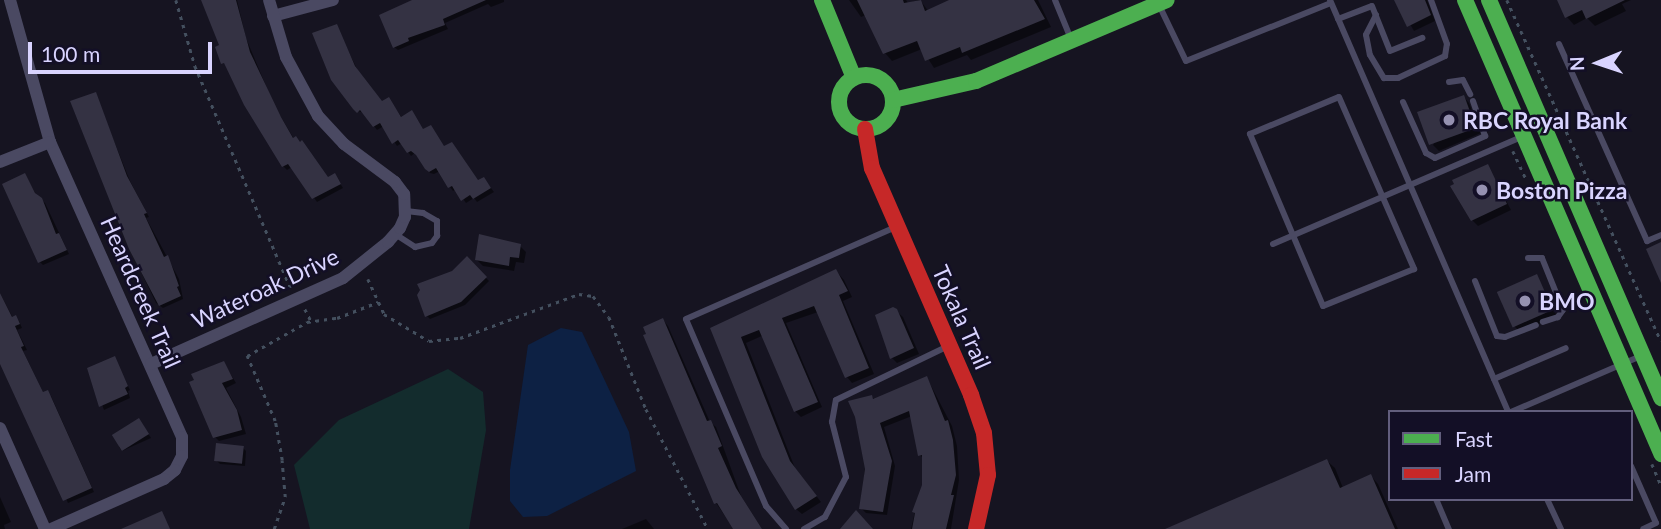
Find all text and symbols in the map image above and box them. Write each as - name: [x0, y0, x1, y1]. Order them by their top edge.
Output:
- scale bar: [32, 28, 215, 72]
- north arrow: [1563, 28, 1633, 98]
- text: 100 m: [41, 41, 100, 66]
- text: N: [1565, 56, 1588, 71]
- place label: RBC Royal Bank: [1463, 106, 1627, 134]
- marker: RBC Royal Bank: [1441, 112, 1457, 128]
- place label: Boston Pizza: [1496, 176, 1627, 204]
- marker: Boston Pizza: [1474, 182, 1490, 198]
- street label: Heardcreek Trail: [95, 212, 187, 372]
- street label: Wateroak Drive: [187, 242, 343, 334]
- street label: Tokala Trail: [927, 261, 997, 373]
- place label: BMO: [1539, 287, 1594, 315]
- marker: BMO: [1517, 293, 1533, 309]
- legend: [1388, 410, 1633, 501]
- text: Fast: [1455, 426, 1492, 451]
- text: Jam: [1455, 461, 1491, 486]

